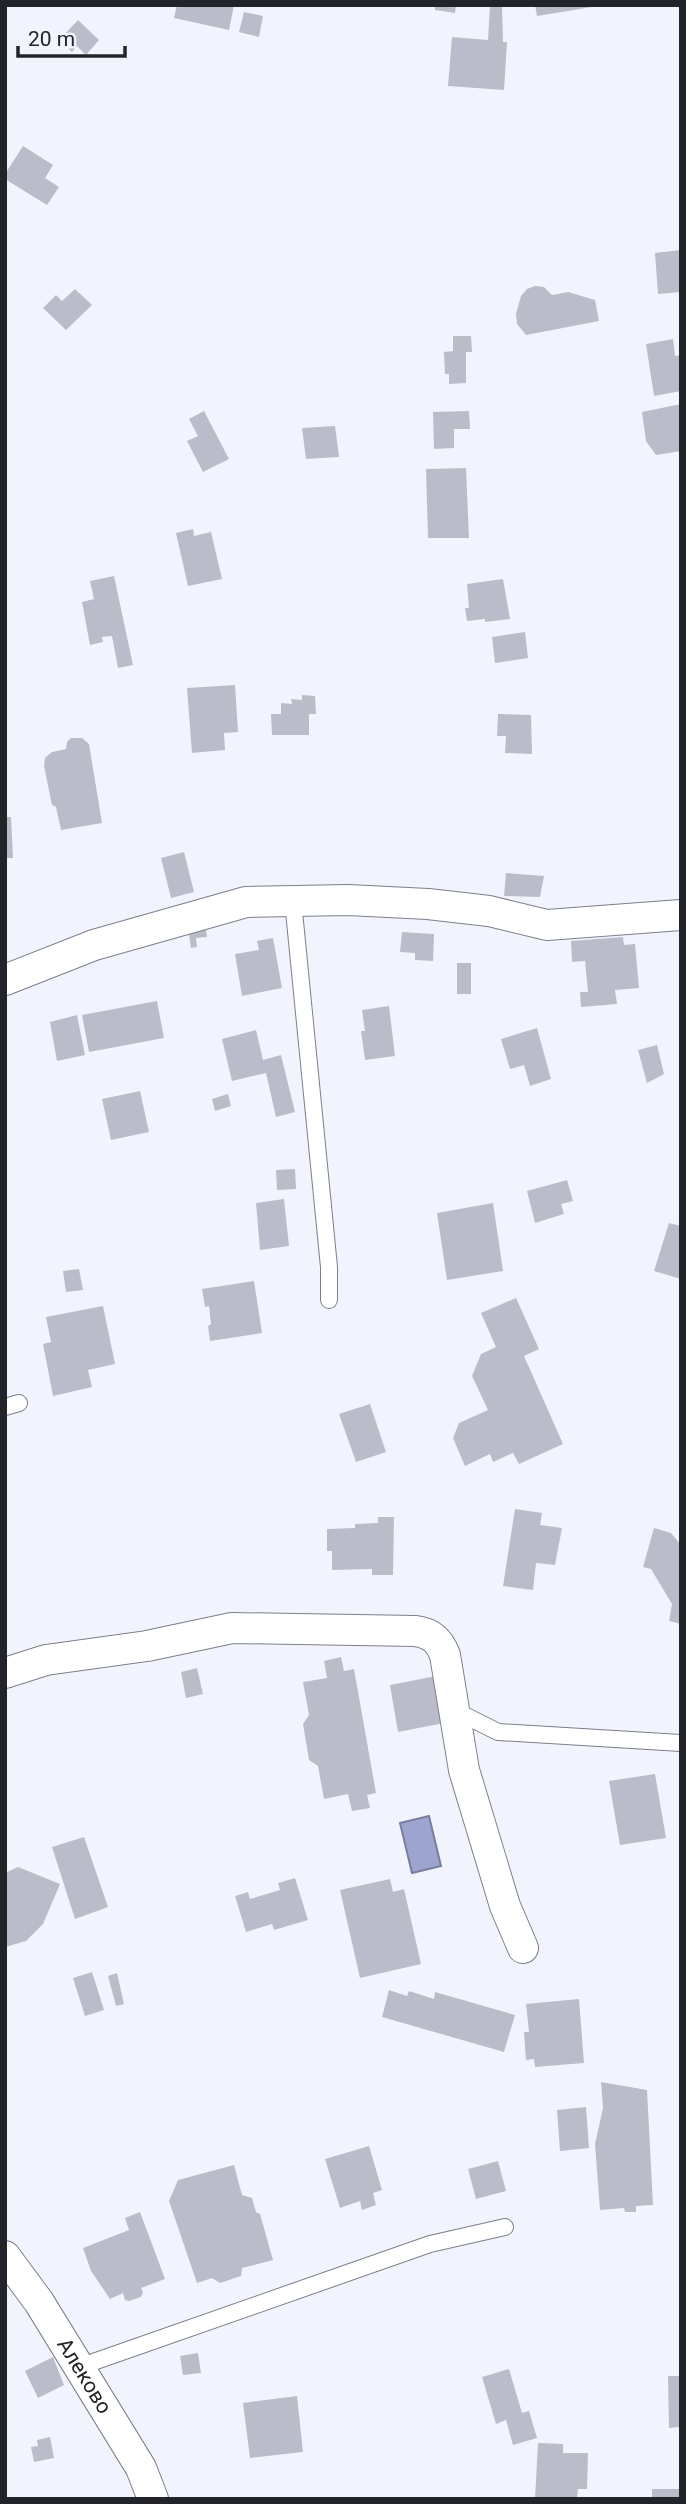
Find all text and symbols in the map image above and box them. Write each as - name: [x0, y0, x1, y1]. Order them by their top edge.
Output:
- scale bar: [18, 14, 124, 58]
- text: 20 m: [28, 27, 75, 51]
- street label: Алеково: [52, 2334, 117, 2418]

